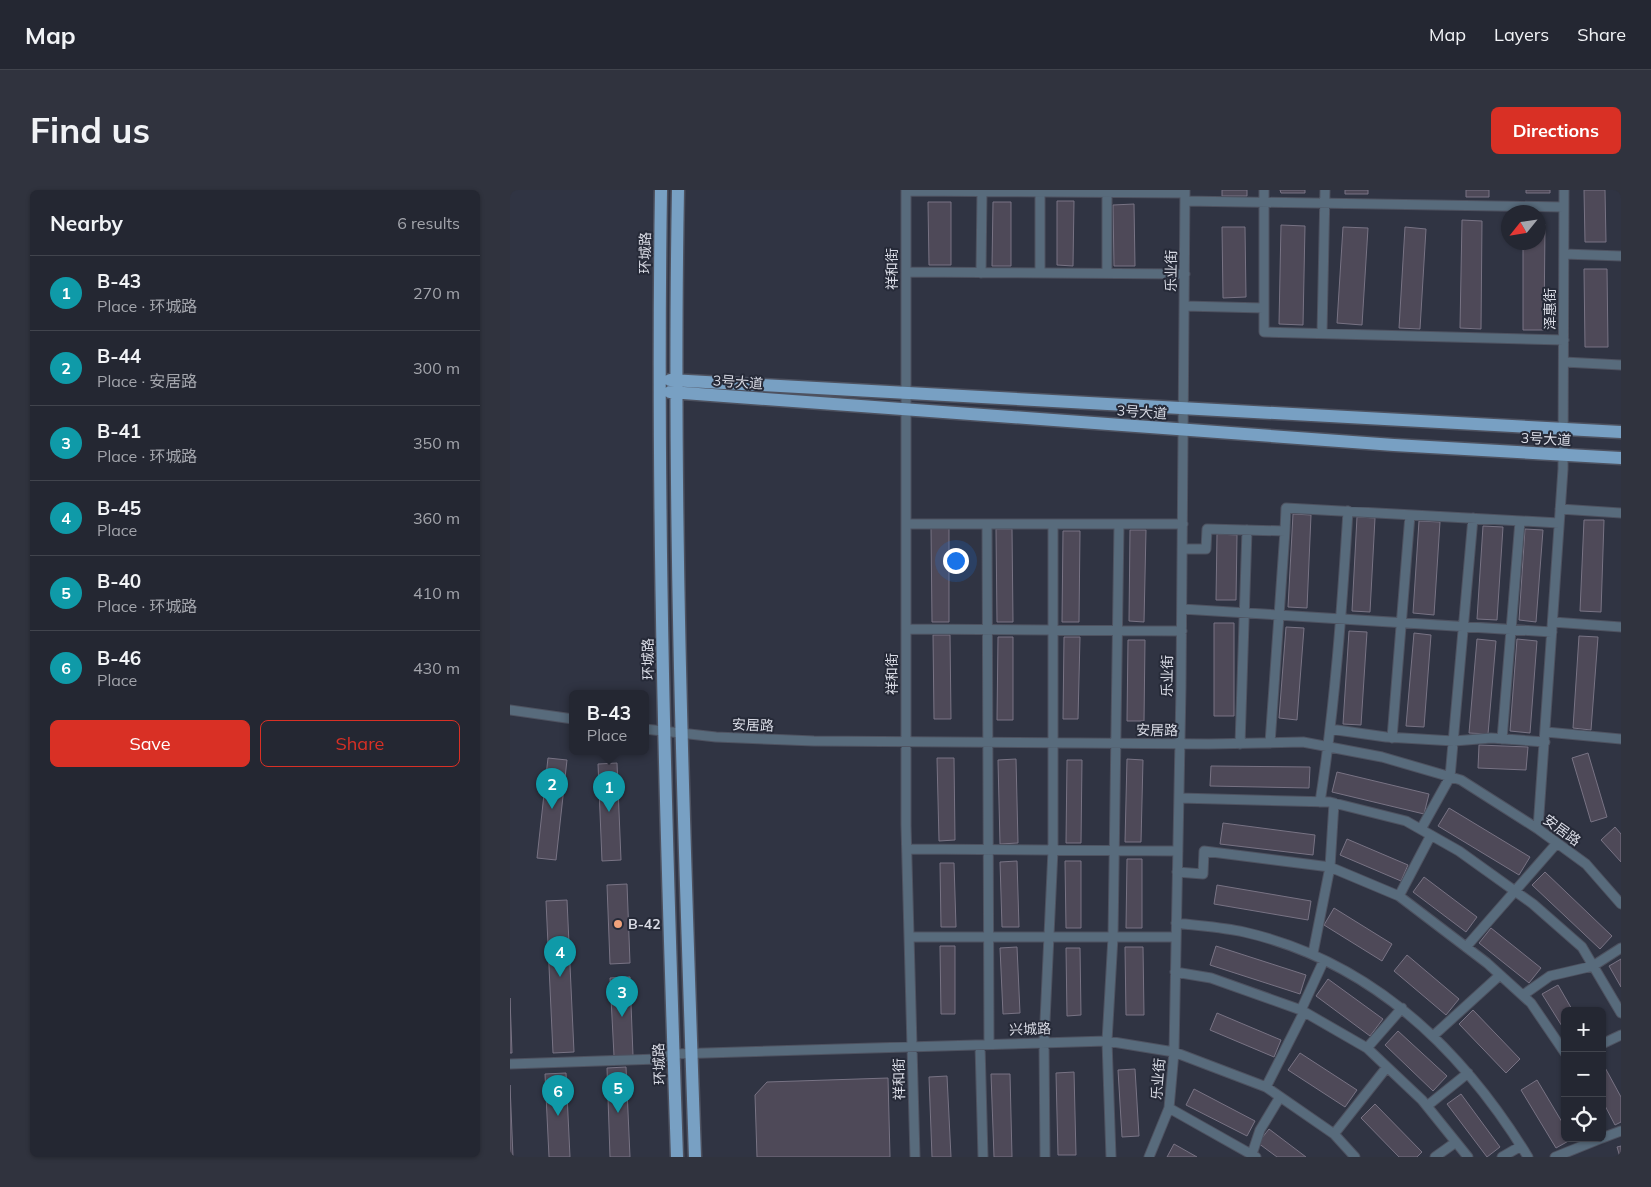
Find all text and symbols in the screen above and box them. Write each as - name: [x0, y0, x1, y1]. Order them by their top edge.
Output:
- text: Map: [25, 20, 76, 50]
- text: Map: [1429, 23, 1466, 46]
- text: Layers: [1494, 23, 1549, 46]
- text: Share: [1577, 23, 1626, 46]
- button: Directions: [1491, 107, 1621, 154]
- text: Find us: [30, 108, 150, 152]
- north arrow: [1501, 205, 1546, 250]
- text: Nearby: [50, 210, 123, 236]
- text: 6 results: [397, 213, 460, 233]
- street label: 环城路: [636, 232, 654, 274]
- street label: 祥和街: [883, 248, 901, 290]
- street label: 乐业街: [1162, 250, 1180, 292]
- text: B-43: [97, 269, 141, 293]
- text: 1: [61, 283, 71, 303]
- text: 270 m: [413, 283, 460, 303]
- street label: 泽惠街: [1541, 288, 1559, 330]
- text: Place · 环城路: [97, 296, 197, 316]
- text: B-44: [97, 344, 141, 368]
- text: 2: [61, 358, 71, 378]
- text: 300 m: [413, 358, 460, 378]
- text: Place · 安居路: [97, 371, 197, 391]
- street label: 3号大道: [712, 371, 764, 393]
- street label: 3号大道: [1116, 401, 1168, 423]
- text: B-41: [97, 419, 141, 443]
- street label: 3号大道: [1520, 429, 1572, 449]
- text: 3: [61, 433, 71, 453]
- text: 350 m: [413, 433, 460, 453]
- text: Place · 环城路: [97, 446, 197, 466]
- text: B-45: [97, 496, 141, 520]
- text: 4: [61, 508, 71, 528]
- text: 360 m: [413, 508, 460, 528]
- text: Place: [97, 520, 137, 540]
- your location: [943, 548, 969, 574]
- text: B-40: [97, 569, 141, 593]
- text: 5: [61, 583, 71, 603]
- text: 410 m: [413, 583, 460, 603]
- text: Place · 环城路: [97, 596, 197, 616]
- street label: 环城路: [639, 638, 657, 680]
- text: B-46: [97, 646, 141, 670]
- street label: 祥和街: [883, 653, 901, 695]
- street label: 乐业街: [1158, 655, 1176, 697]
- text: 6: [61, 658, 71, 678]
- text: 430 m: [413, 658, 460, 678]
- text: Place: [97, 670, 137, 690]
- popup: [569, 690, 649, 755]
- text: B-43: [587, 701, 631, 725]
- street label: 安居路: [732, 715, 774, 735]
- button: Save: [50, 720, 250, 767]
- button: Share: [260, 720, 460, 767]
- street label: 安居路: [1136, 721, 1178, 739]
- text: Place: [587, 725, 627, 745]
- pin: 2: [536, 768, 568, 809]
- pin: 1: [593, 771, 625, 812]
- street label: 安居路: [1540, 810, 1584, 850]
- place label: B-42: [628, 915, 661, 933]
- marker: B-42: [612, 918, 624, 930]
- pin: 4: [544, 936, 576, 977]
- pin: 3: [606, 976, 638, 1017]
- map controls: [1561, 1007, 1606, 1142]
- button: +: [1561, 1007, 1606, 1052]
- street label: 兴城路: [1009, 1019, 1051, 1039]
- street label: 环城路: [649, 1043, 669, 1085]
- button: −: [1561, 1052, 1606, 1097]
- street label: 乐业街: [1147, 1057, 1169, 1101]
- street label: 祥和街: [890, 1058, 908, 1100]
- pin: 5: [602, 1072, 634, 1113]
- pin: 6: [542, 1075, 574, 1116]
- button: locate: [1561, 1097, 1606, 1142]

